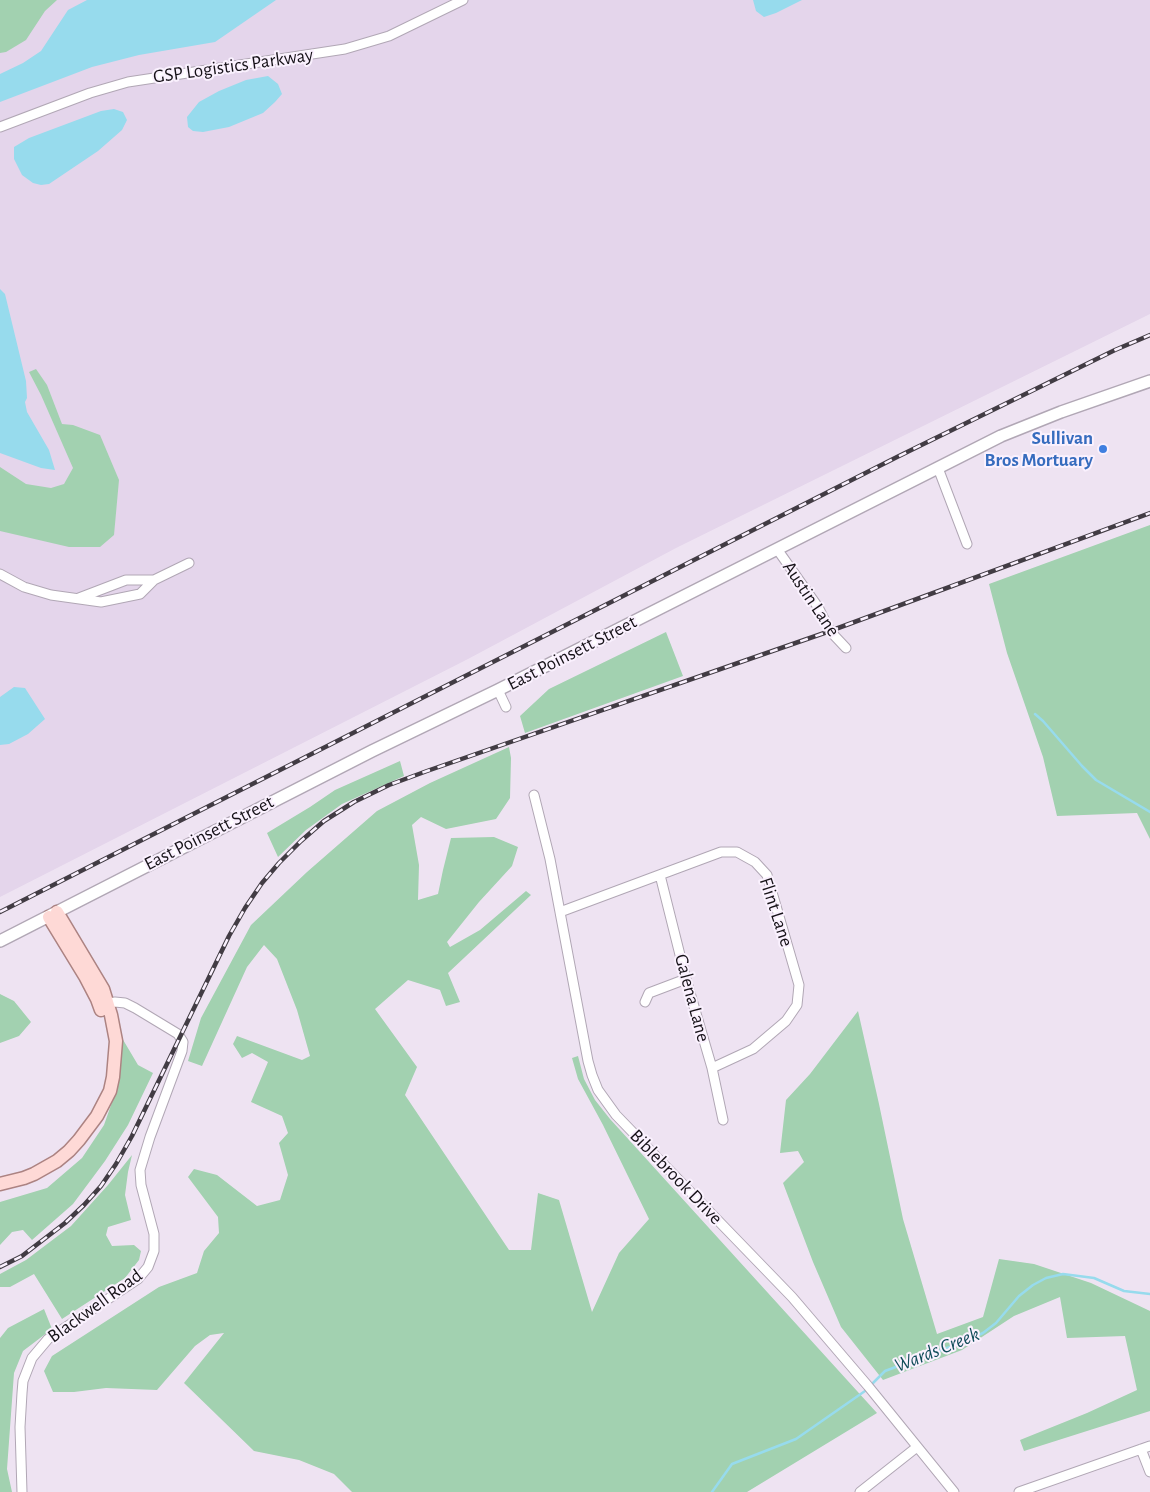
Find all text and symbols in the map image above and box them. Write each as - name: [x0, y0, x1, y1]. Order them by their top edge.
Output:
- street label: GSP Logistics Parkway: [152, 43, 314, 89]
- place label: Sullivan Bros Mortuary: [985, 427, 1093, 471]
- marker: Sullivan Bros Mortuary: [1097, 443, 1109, 455]
- street label: Austin Lane: [778, 557, 844, 641]
- street label: East Poinsett Street: [503, 611, 641, 695]
- street label: East Poinsett Street: [140, 791, 278, 875]
- street label: Flint Lane: [754, 874, 798, 950]
- street label: Galena Lane: [669, 951, 715, 1045]
- street label: Biblebrook Drive: [625, 1125, 727, 1229]
- street label: Blackwell Road: [43, 1264, 147, 1348]
- water label: Wards Creek: [891, 1322, 983, 1378]

